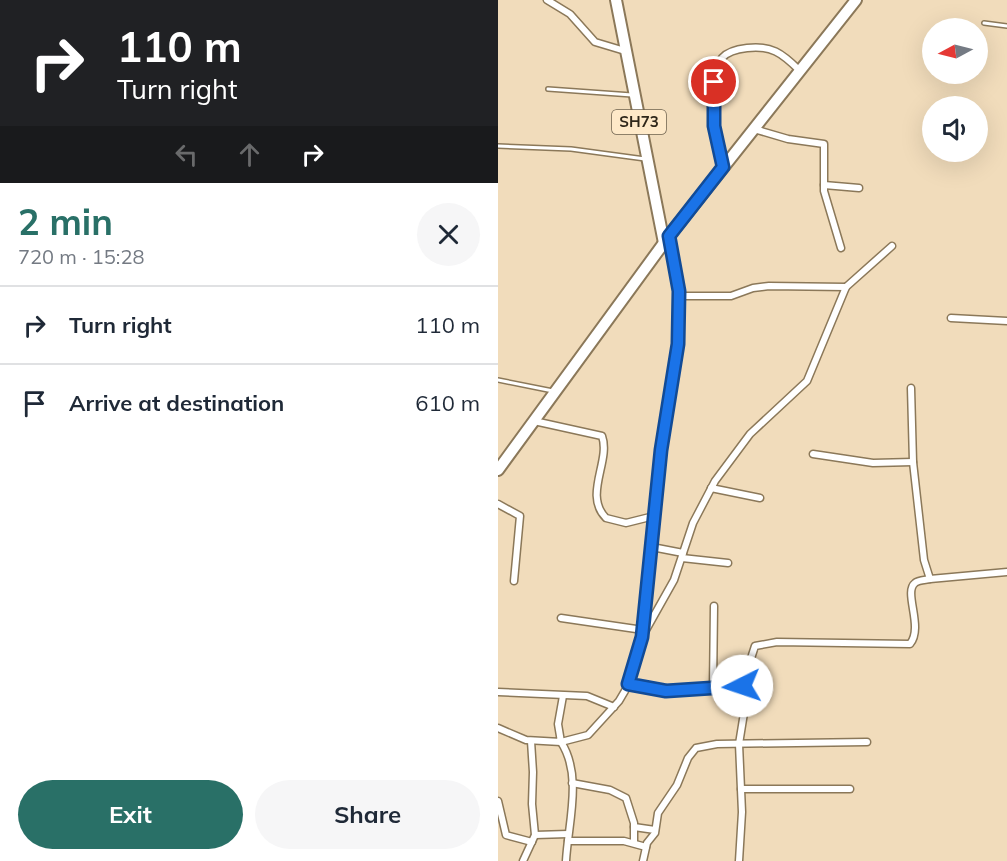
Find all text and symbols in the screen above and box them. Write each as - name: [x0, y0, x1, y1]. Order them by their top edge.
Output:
- north arrow: [922, 18, 988, 84]
- map controls: [922, 18, 988, 162]
- text: 110 m: [117, 20, 242, 73]
- icon: right: [18, 24, 96, 102]
- pin: [688, 56, 739, 107]
- icon: arrive: [697, 65, 730, 98]
- text: Turn right: [117, 72, 237, 106]
- button: sound: [922, 96, 988, 162]
- road number: SH73: [612, 110, 666, 134]
- icon: left: [170, 138, 203, 171]
- icon: ahead: [233, 138, 266, 171]
- icon: right: [296, 138, 329, 171]
- text: 2 min: [18, 199, 113, 244]
- button: close: [417, 203, 480, 266]
- text: 720 m · 15:28: [18, 244, 144, 269]
- icon: right: [18, 309, 51, 342]
- text: Turn right: [69, 311, 172, 339]
- text: 110 m: [415, 311, 480, 339]
- icon: arrive: [18, 387, 51, 420]
- text: Arrive at destination: [69, 389, 284, 417]
- text: 610 m: [415, 389, 480, 417]
- position arrow: [710, 654, 774, 718]
- button: Exit: [18, 780, 243, 849]
- button: Share: [255, 780, 480, 849]

